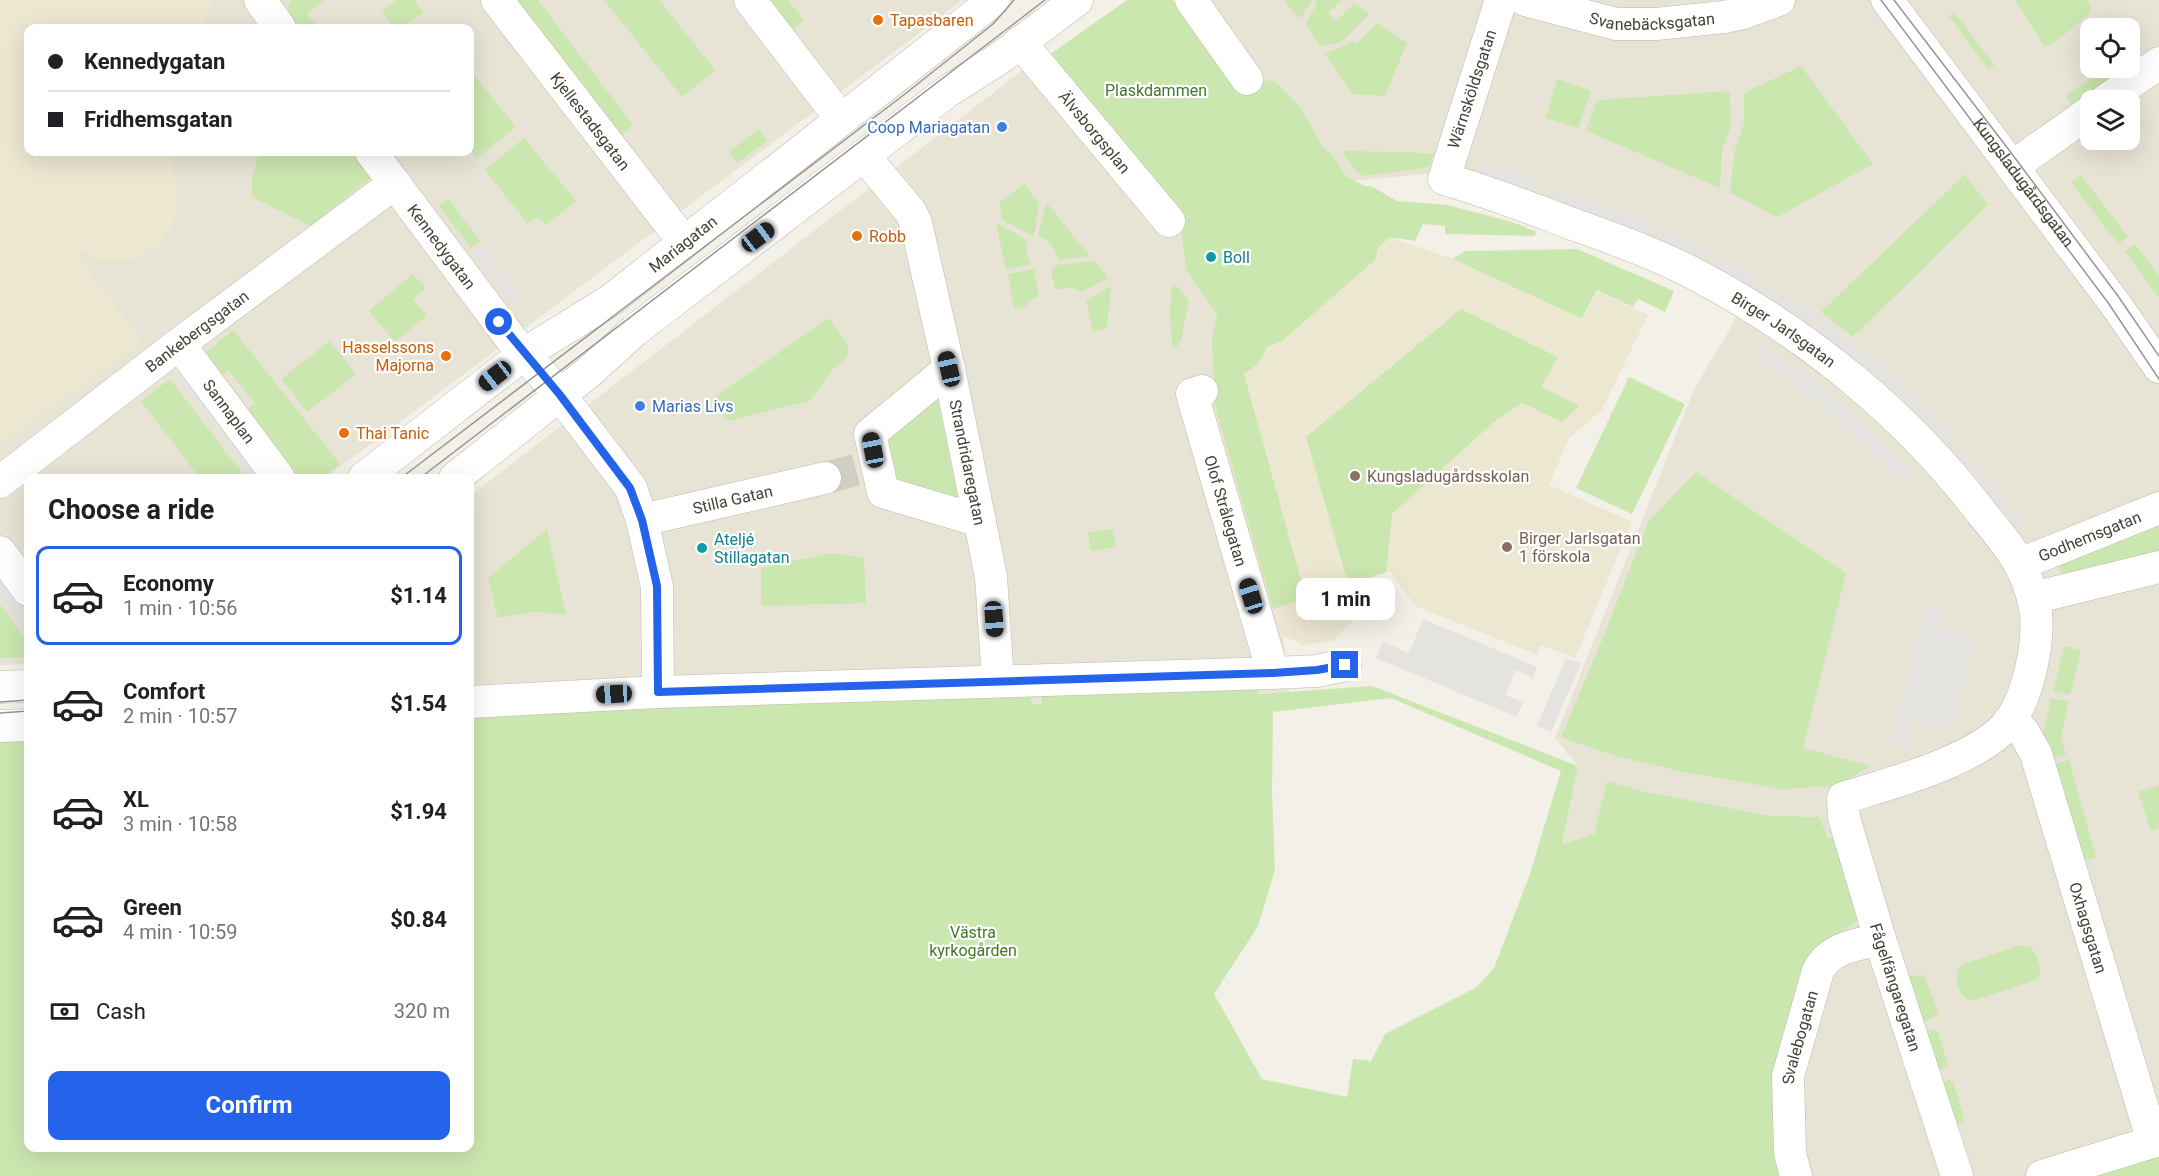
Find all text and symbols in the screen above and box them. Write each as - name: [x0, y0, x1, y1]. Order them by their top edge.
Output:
- street label: Svanebäcksgatan: [1587, 8, 1716, 34]
- place label: Tapasbaren: [890, 11, 974, 30]
- marker: Tapasbaren: [871, 13, 885, 27]
- map controls: [2080, 18, 2140, 150]
- button: locate: [2080, 18, 2140, 78]
- street label: Wärnsköldsgatan: [1444, 27, 1500, 151]
- text: Kennedygatan: [84, 49, 225, 74]
- street label: Kjellestadsgatan: [547, 68, 634, 174]
- park label: Plaskdammen: [1105, 81, 1207, 100]
- street label: Älvsborgsplan: [1055, 87, 1135, 177]
- button: layers: [2080, 90, 2140, 150]
- text: Fridhemsgatan: [84, 107, 233, 132]
- street label: Kungsladugårdsgatan: [1969, 114, 2078, 250]
- place label: Coop Mariagatan: [867, 118, 990, 137]
- marker: Coop Mariagatan: [995, 120, 1009, 134]
- street label: Kennedygatan: [404, 200, 480, 293]
- street label: Mariagatan: [645, 211, 721, 276]
- car: [738, 219, 778, 255]
- place label: Robb: [869, 227, 906, 246]
- marker: Robb: [850, 229, 864, 243]
- place label: Boll: [1223, 248, 1250, 267]
- marker: Boll: [1204, 250, 1218, 264]
- street label: Bankebergsgatan: [141, 286, 252, 376]
- street label: Birger Jarlsgatan: [1728, 287, 1839, 371]
- route start: [485, 308, 512, 335]
- place label: Hasselssons Majorna: [342, 338, 434, 375]
- marker: Hasselssons Majorna: [439, 349, 453, 363]
- car: [936, 349, 962, 389]
- car: [475, 358, 515, 394]
- street label: Sannaplan: [199, 376, 259, 447]
- place label: Marias Livs: [652, 397, 733, 416]
- street label: Strandridaregatan: [946, 398, 990, 527]
- marker: Marias Livs: [633, 399, 647, 413]
- place label: Thai Tanic: [356, 424, 429, 443]
- marker: Thai Tanic: [337, 426, 351, 440]
- car: [861, 431, 885, 469]
- street label: Olof Strålegatan: [1201, 453, 1251, 569]
- place label: Kungsladugårdsskolan: [1367, 467, 1529, 486]
- marker: Kungsladugårdsskolan: [1348, 469, 1362, 483]
- street label: Stilla Gatan: [691, 481, 774, 518]
- text: Choose a ride: [48, 494, 214, 526]
- street label: Godhemsgatan: [2035, 507, 2144, 565]
- place label: Birger Jarlsgatan 1 förskola: [1519, 529, 1641, 566]
- place label: Ateljé Stillagatan: [714, 530, 790, 567]
- marker: Birger Jarlsgatan 1 förskola: [1500, 540, 1514, 554]
- marker: Ateljé Stillagatan: [695, 541, 709, 555]
- icon: car: [51, 569, 105, 623]
- text: Economy: [123, 571, 214, 596]
- car: [1237, 576, 1265, 616]
- callout: 1 min: [1296, 578, 1394, 620]
- text: $1.14: [390, 583, 447, 608]
- text: 1 min: [1320, 587, 1371, 611]
- text: 1 min · 10:56: [123, 596, 238, 620]
- car: [984, 600, 1004, 638]
- route end: [1331, 651, 1358, 678]
- icon: car: [51, 677, 105, 731]
- text: Comfort: [123, 679, 205, 704]
- car: [596, 684, 632, 704]
- text: $1.54: [390, 691, 447, 716]
- text: 2 min · 10:57: [123, 704, 238, 728]
- icon: car: [51, 785, 105, 839]
- text: XL: [123, 787, 149, 812]
- text: $1.94: [390, 799, 447, 824]
- text: 3 min · 10:58: [123, 812, 238, 836]
- street label: Oxhagsgatan: [2066, 880, 2111, 975]
- icon: car: [51, 893, 105, 947]
- text: Green: [123, 895, 182, 920]
- text: $0.84: [390, 907, 447, 932]
- text: 4 min · 10:59: [123, 920, 238, 944]
- street label: Fågelfängaregatan: [1866, 921, 1925, 1054]
- park label: Västra kyrkogården: [929, 923, 1017, 960]
- street label: Svalebogatan: [1778, 988, 1821, 1084]
- icon: cash: [48, 995, 81, 1028]
- text: Cash: [96, 999, 146, 1024]
- text: 320 m: [394, 999, 450, 1023]
- button: Confirm: [48, 1071, 450, 1140]

